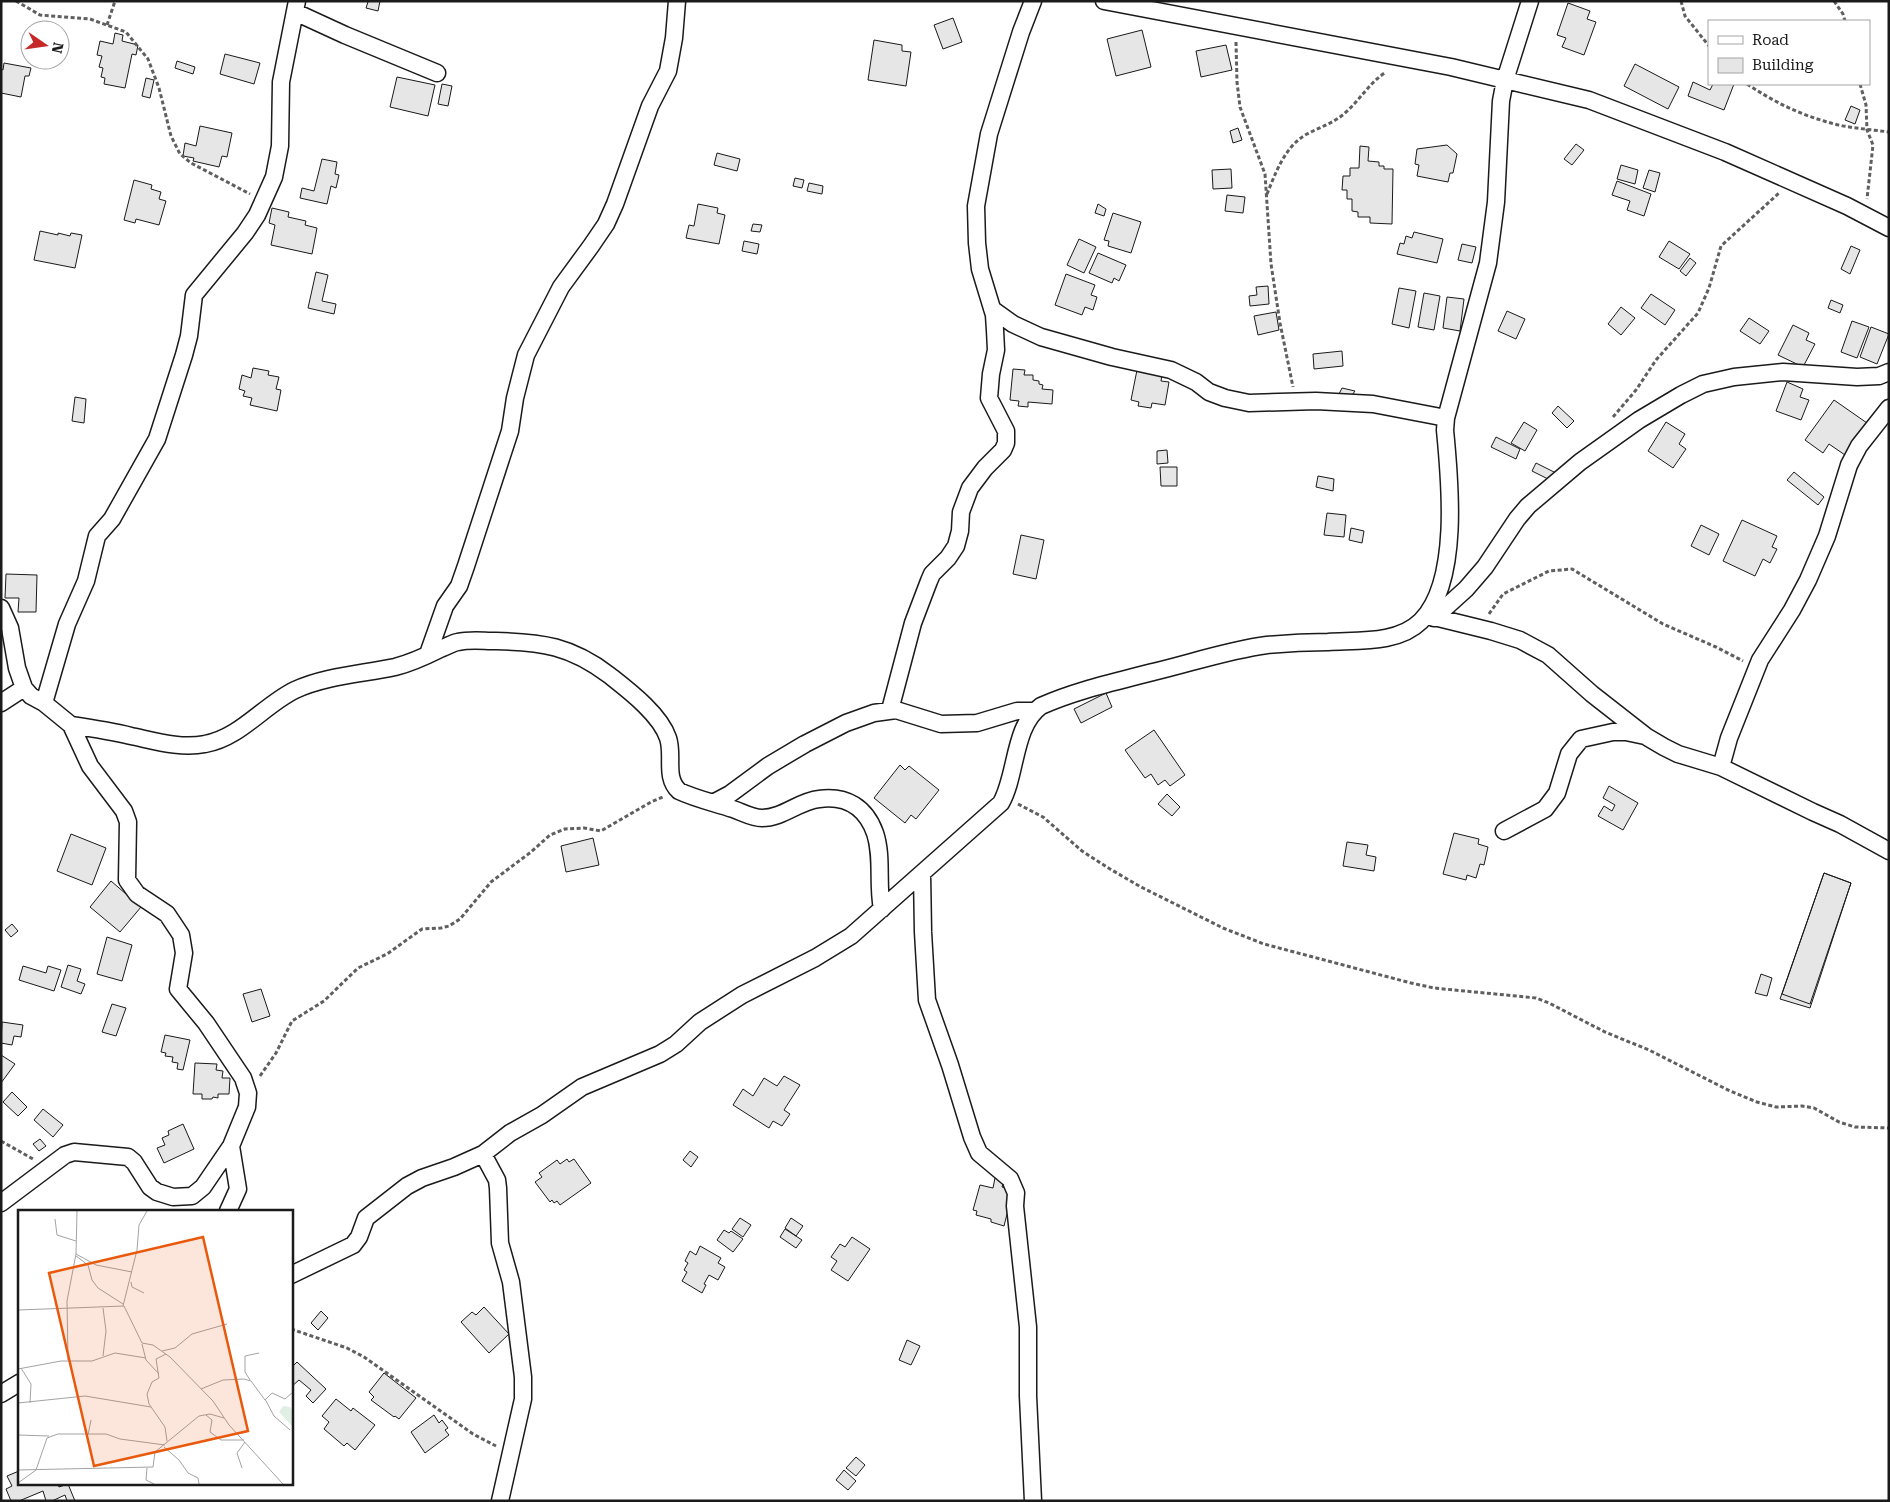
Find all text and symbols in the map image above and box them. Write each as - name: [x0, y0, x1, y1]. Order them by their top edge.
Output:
- north arrow: [20, 20, 70, 70]
- legend: [1708, 20, 1870, 85]
- text: Road: [1752, 31, 1789, 49]
- text: N: [49, 41, 67, 55]
- text: Building: [1752, 56, 1814, 74]
- inset map: [18, 1210, 292, 1484]

